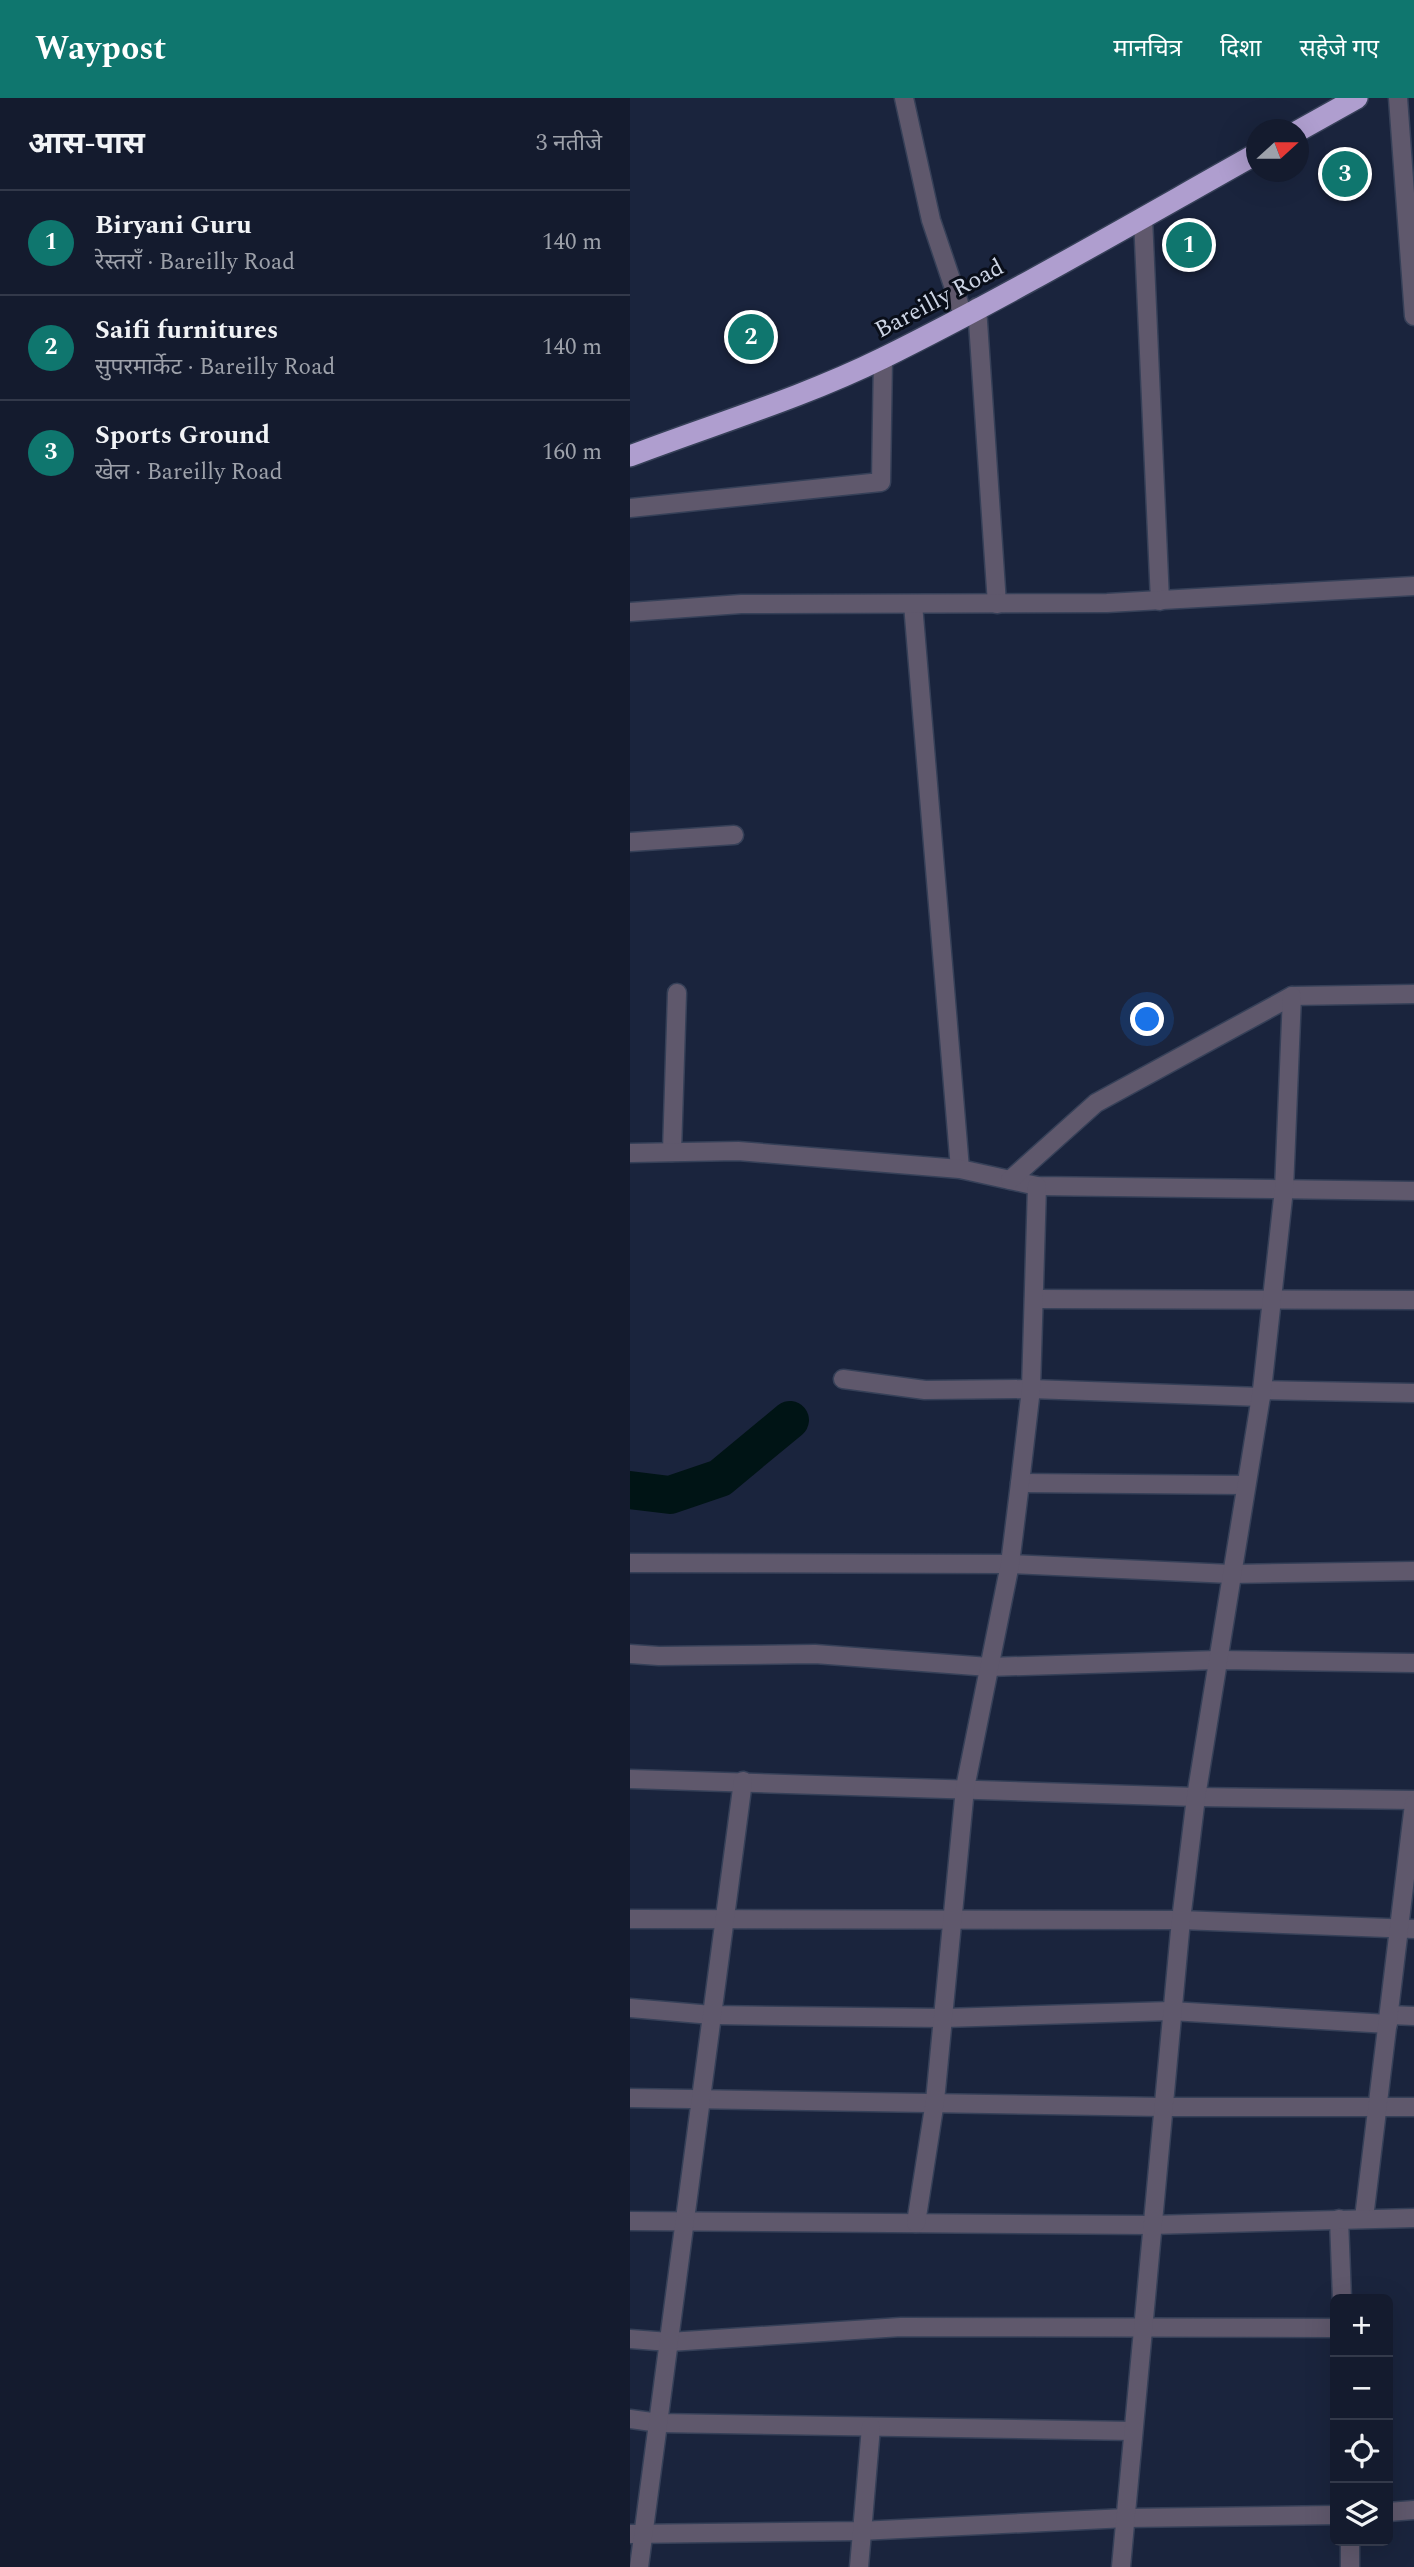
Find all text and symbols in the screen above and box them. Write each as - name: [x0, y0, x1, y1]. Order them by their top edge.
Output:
- text: Waypost: [35, 24, 166, 74]
- text: मानचित्र: [1113, 31, 1182, 67]
- text: दिशा: [1220, 31, 1261, 67]
- text: सहेजे गए: [1299, 31, 1379, 67]
- north arrow: [1246, 119, 1309, 182]
- text: आस-पास: [28, 121, 145, 167]
- text: 3 नतीजे: [536, 126, 602, 161]
- pin: 3: [1322, 148, 1368, 200]
- text: Biryani Guru: [95, 205, 252, 245]
- pin: 1: [1166, 219, 1212, 271]
- text: 1: [45, 225, 57, 260]
- text: 140 m: [542, 225, 602, 260]
- text: रेस्तराँ · Bareilly Road: [95, 245, 295, 280]
- street label: Bareilly Road: [868, 250, 1011, 348]
- text: Saifi furnitures: [95, 310, 278, 350]
- pin: 2: [728, 311, 774, 363]
- text: 2: [45, 330, 57, 365]
- text: 140 m: [542, 330, 602, 365]
- text: सुपरमार्केट · Bareilly Road: [95, 350, 335, 385]
- text: Sports Ground: [95, 415, 270, 455]
- text: 3: [45, 435, 57, 470]
- text: 160 m: [542, 435, 602, 470]
- text: खेल · Bareilly Road: [95, 455, 283, 490]
- your location: [1130, 1002, 1164, 1036]
- map controls: [1330, 2294, 1393, 2546]
- button: +: [1330, 2294, 1393, 2357]
- button: −: [1330, 2357, 1393, 2420]
- button: locate: [1330, 2420, 1393, 2483]
- button: layers: [1330, 2483, 1393, 2546]

